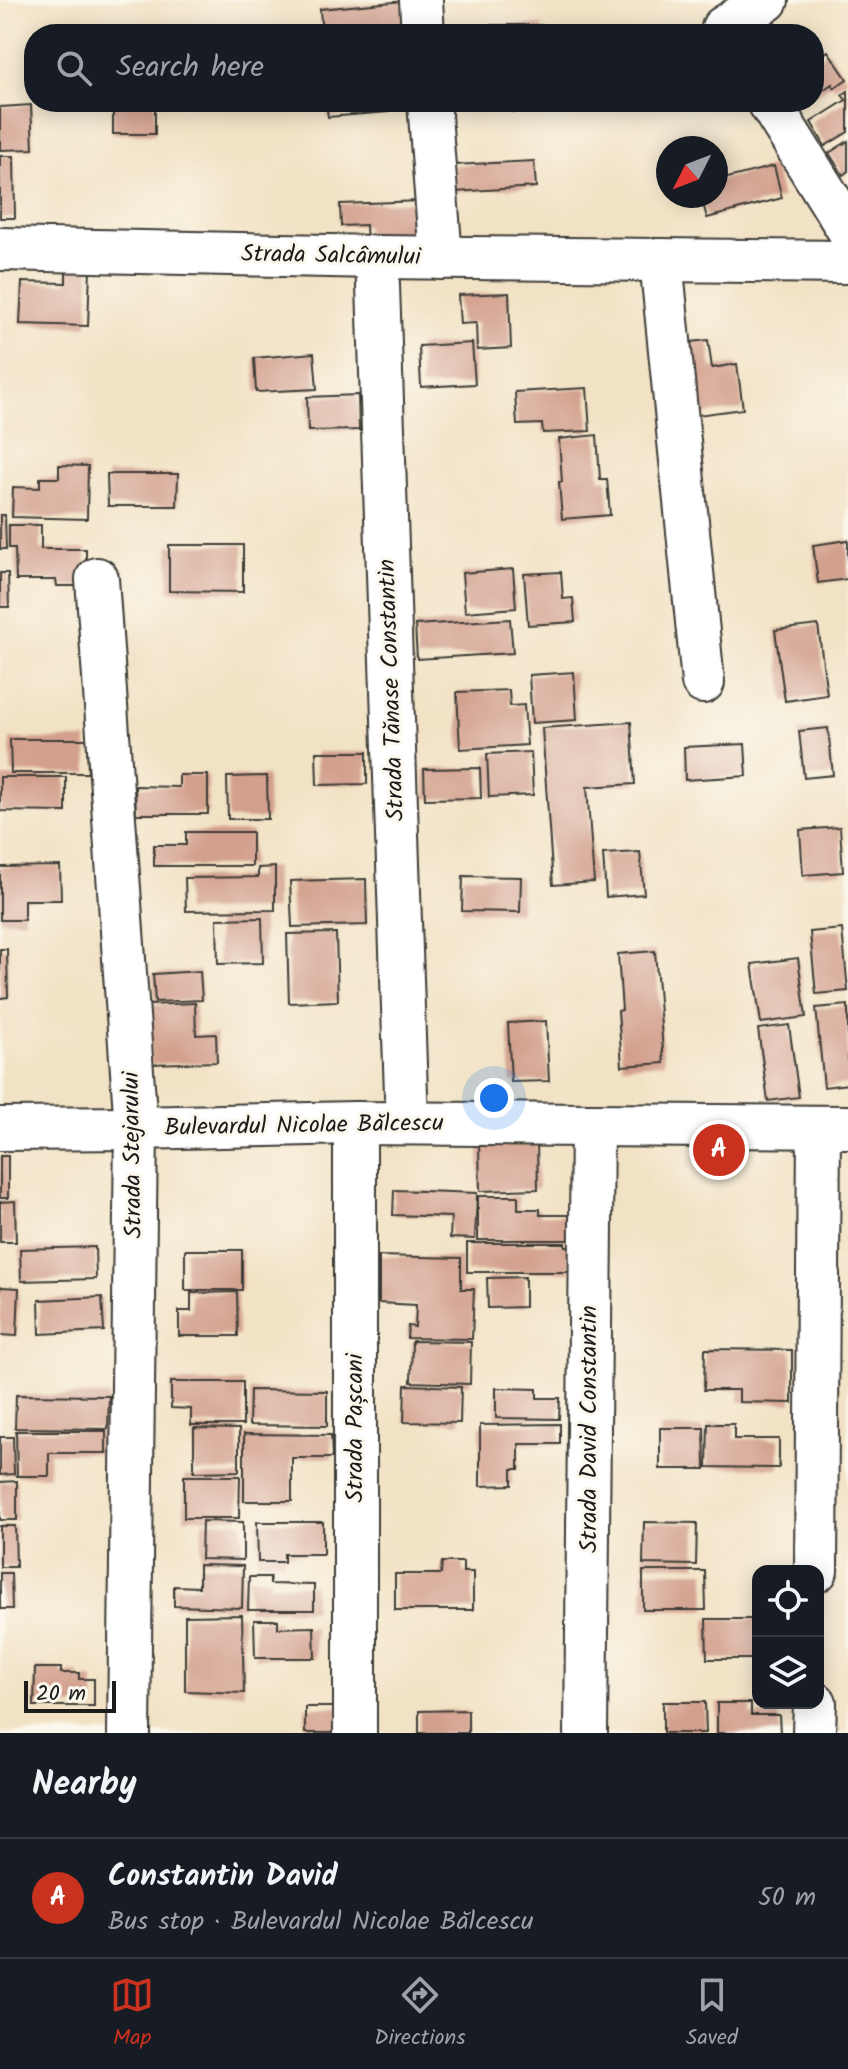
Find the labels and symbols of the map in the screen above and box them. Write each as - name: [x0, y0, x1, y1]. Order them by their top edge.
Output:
- north arrow: [656, 136, 728, 208]
- street label: Strada Salcâmului: [241, 235, 422, 277]
- street label: Strada Tănase Constantin: [368, 558, 416, 822]
- street label: Strada Stejarului: [112, 1070, 154, 1239]
- your location: [474, 1078, 514, 1118]
- street label: Bulevardul Nicolae Bălcescu: [164, 1104, 444, 1148]
- pin: A: [693, 1120, 745, 1180]
- street label: Strada David Constantin: [570, 1305, 609, 1553]
- street label: Strada Pașcani: [336, 1352, 375, 1503]
- scale bar: [24, 1677, 116, 1713]

